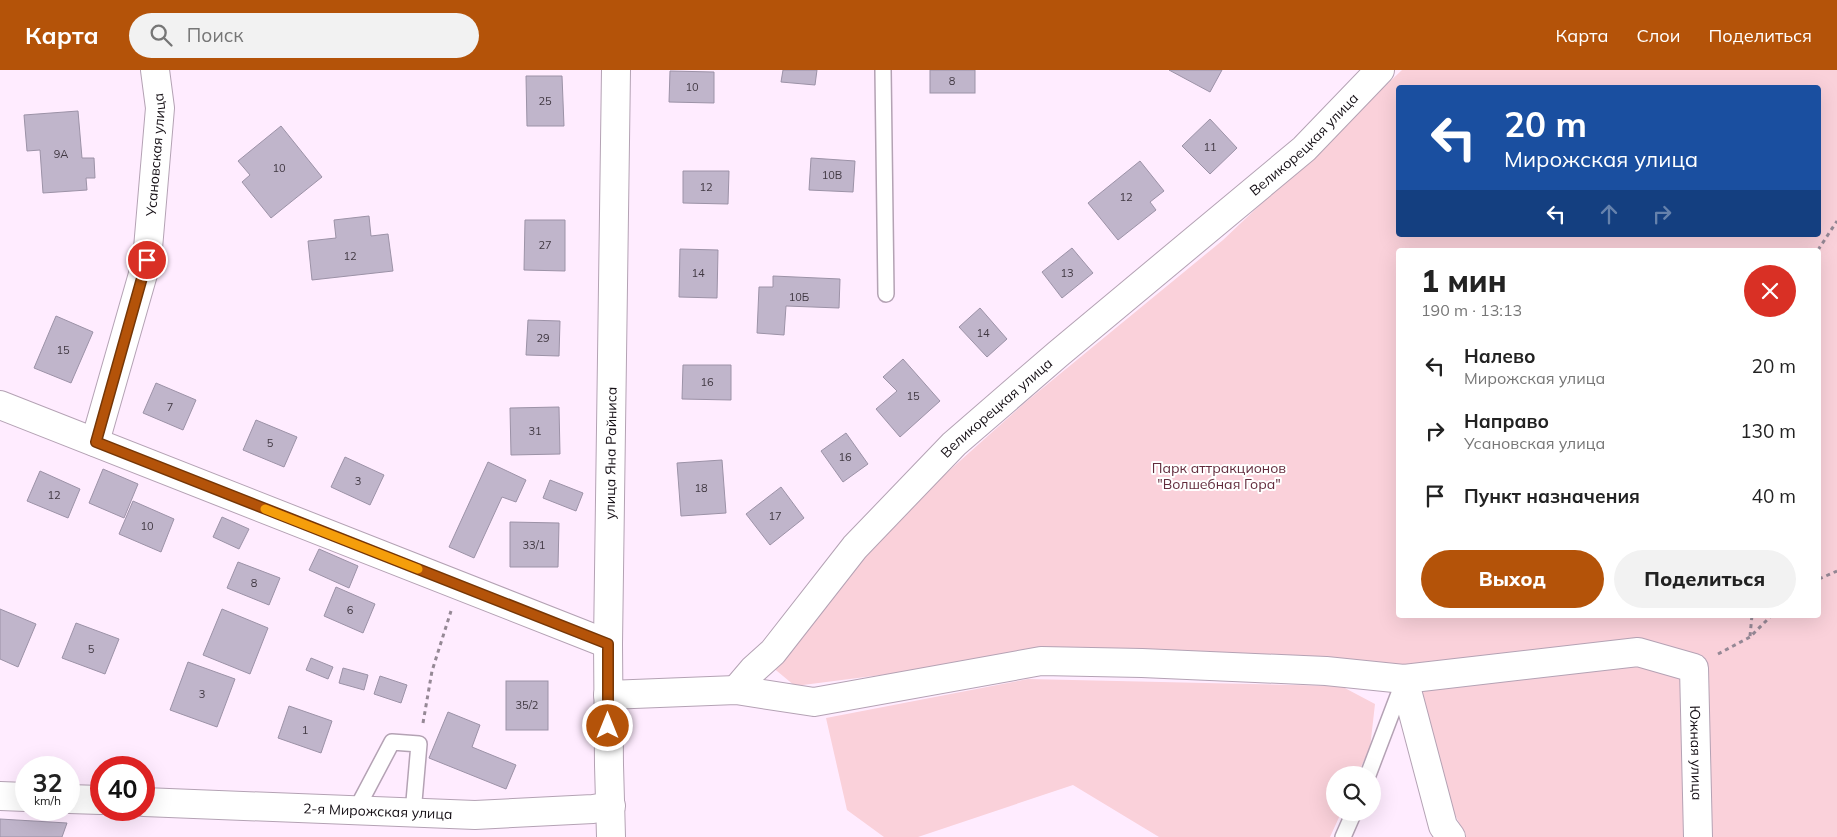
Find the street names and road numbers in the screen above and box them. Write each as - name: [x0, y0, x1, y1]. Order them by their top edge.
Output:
- street label: Великорецкая улица: [1246, 89, 1362, 200]
- street label: Усановская улица: [142, 92, 169, 218]
- street label: Великорецкая улица: [937, 354, 1056, 461]
- street label: улица Яна Райниса: [601, 386, 621, 520]
- street label: Южная улица: [1686, 705, 1706, 801]
- street label: 2-я Мирожская улица: [303, 799, 453, 823]

